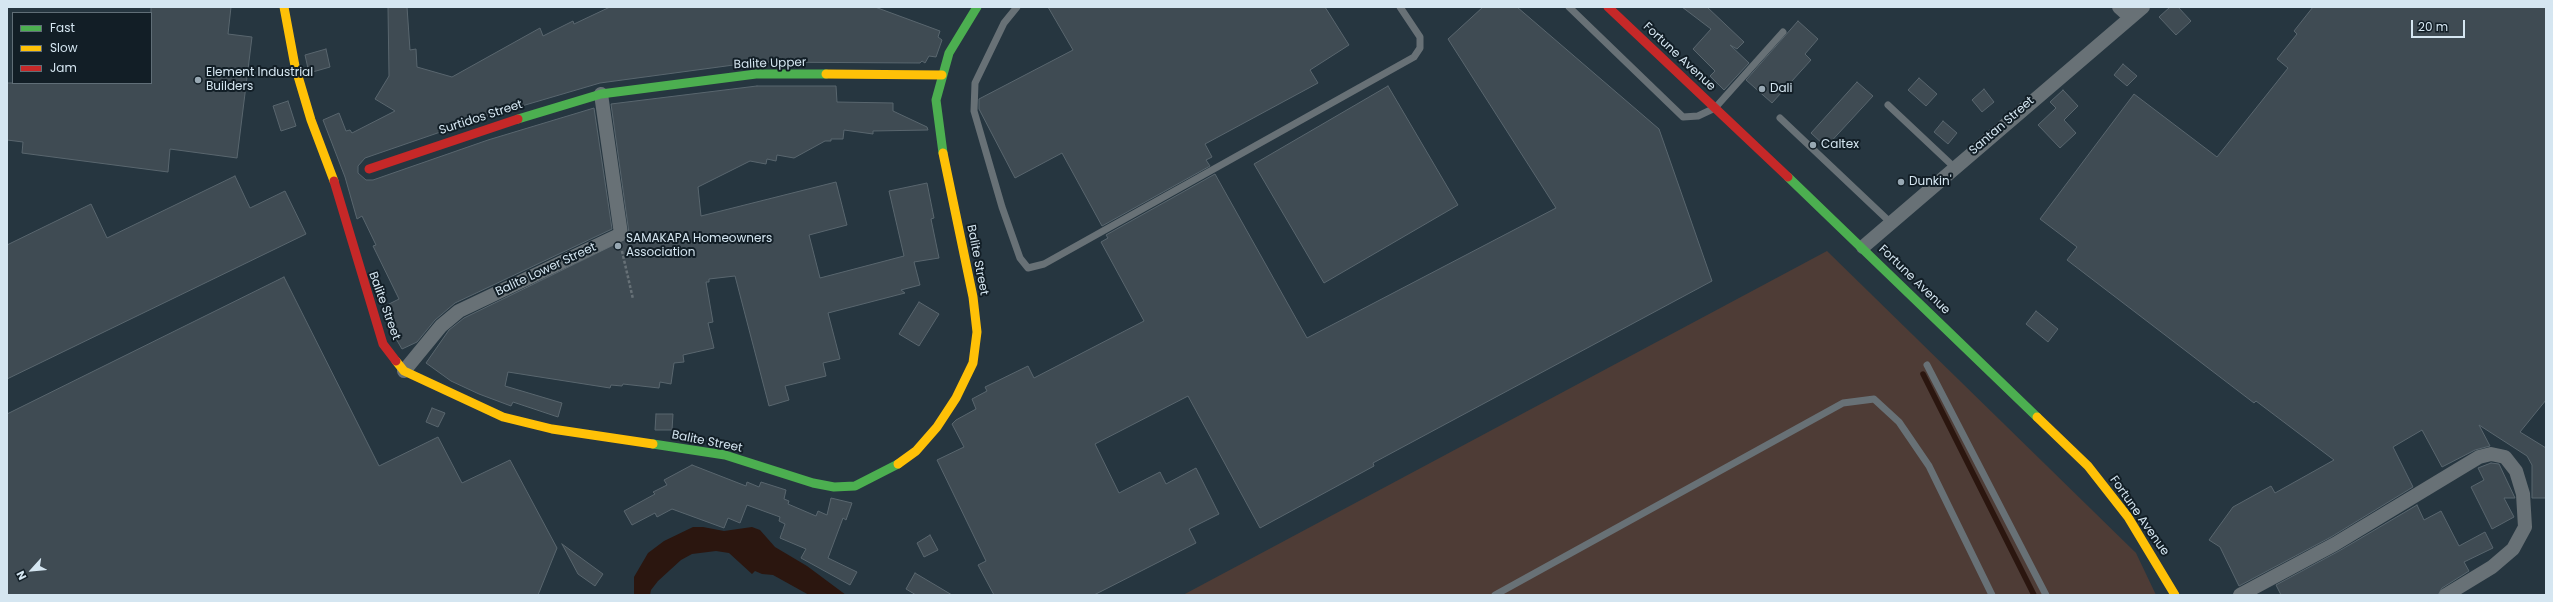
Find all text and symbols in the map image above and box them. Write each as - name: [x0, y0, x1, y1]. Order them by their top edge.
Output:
- legend: [12, 12, 152, 84]
- scale bar: [2413, 12, 2467, 38]
- text: 20 m: [2418, 18, 2448, 35]
- text: Fast: [50, 19, 75, 36]
- street label: Fortune Avenue: [1640, 20, 1718, 94]
- text: Slow: [50, 39, 78, 56]
- street label: Balite Upper: [733, 56, 807, 72]
- text: Jam: [50, 59, 77, 76]
- place label: Element Industrial Builders: [206, 66, 313, 94]
- marker: Element Industrial Builders: [193, 75, 203, 85]
- place label: Dali: [1770, 82, 1792, 96]
- marker: Dali: [1757, 84, 1767, 94]
- street label: Santan Street: [1967, 94, 2037, 158]
- street label: Surtidos Street: [437, 98, 525, 138]
- place label: Caltex: [1821, 138, 1859, 152]
- marker: Caltex: [1808, 140, 1818, 150]
- place label: Dunkin': [1909, 175, 1952, 189]
- marker: Dunkin': [1896, 177, 1906, 187]
- street label: Balite Street: [963, 224, 991, 296]
- place label: SAMAKAPA Homeowners Association: [626, 232, 772, 260]
- street label: Balite Lower Street: [493, 240, 599, 300]
- marker: SAMAKAPA Homeowners Association: [613, 241, 623, 251]
- street label: Fortune Avenue: [1875, 242, 1953, 318]
- street label: Balite Street: [365, 270, 403, 342]
- street label: Balite Street: [671, 428, 743, 456]
- street label: Fortune Avenue: [2106, 474, 2172, 558]
- north arrow: [12, 550, 52, 590]
- text: N: [12, 568, 30, 583]

